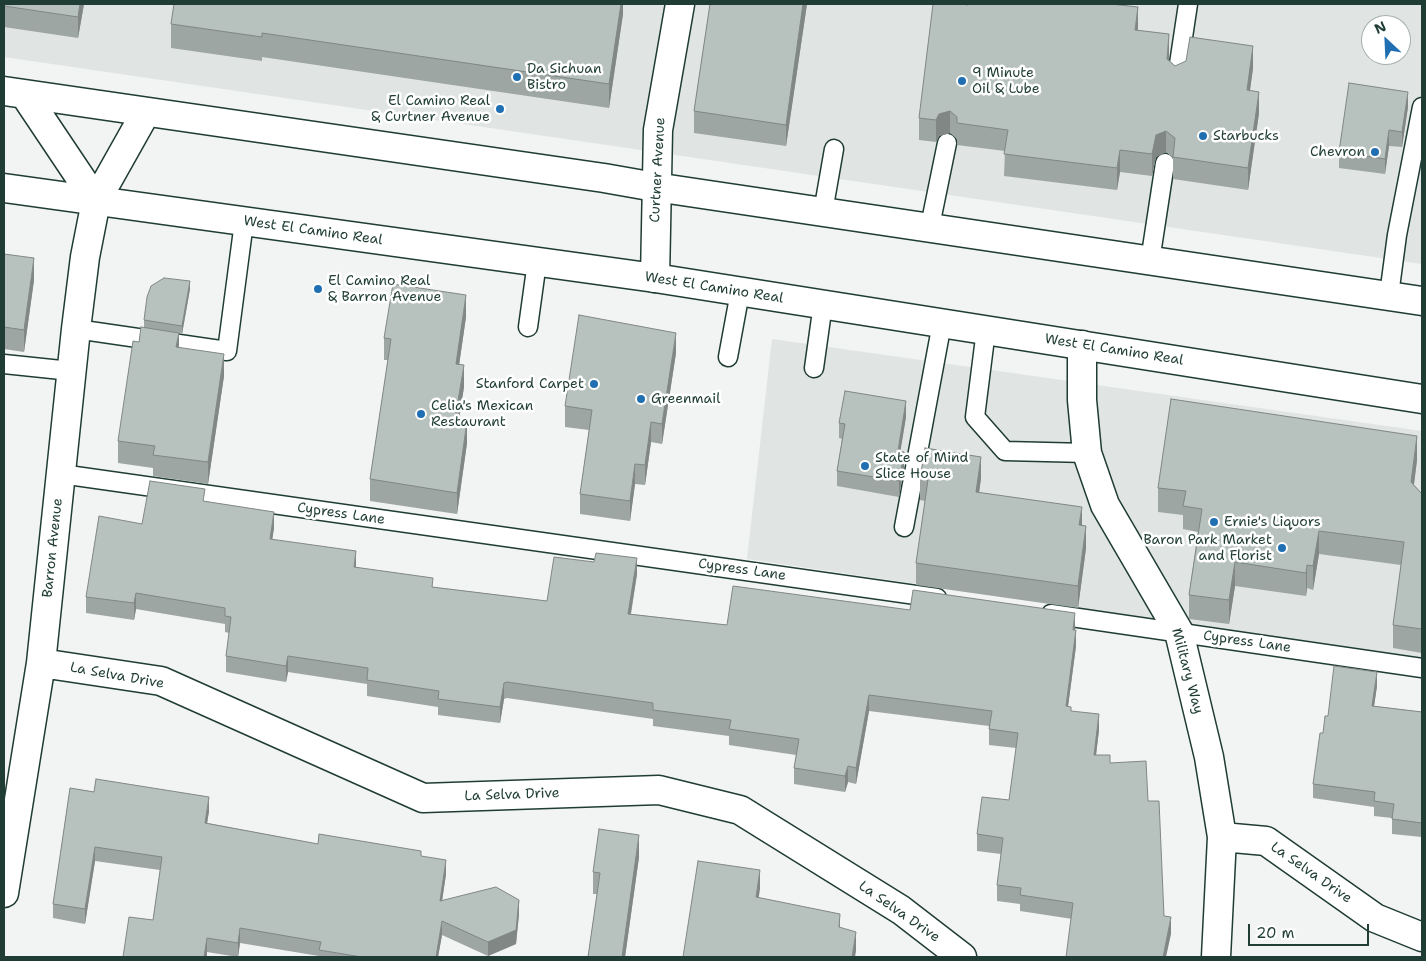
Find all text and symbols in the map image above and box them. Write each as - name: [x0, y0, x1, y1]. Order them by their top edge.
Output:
- north arrow: [1361, 15, 1411, 65]
- text: N: [1371, 17, 1389, 38]
- place label: Da Sichuan Bistro: [527, 61, 601, 94]
- place label: 9 Minute Oil & Lube: [972, 65, 1040, 98]
- marker: Da Sichuan Bistro: [511, 71, 523, 83]
- marker: 9 Minute Oil & Lube: [956, 75, 968, 87]
- place label: El Camino Real & Curtner Avenue: [371, 93, 490, 125]
- marker: El Camino Real & Curtner Avenue: [494, 103, 506, 115]
- street label: Curtner Avenue: [647, 117, 669, 223]
- place label: Starbucks: [1213, 128, 1279, 144]
- marker: Starbucks: [1197, 130, 1209, 142]
- place label: Chevron: [1310, 144, 1365, 160]
- marker: Chevron: [1369, 146, 1381, 158]
- street label: West El Camino Real: [242, 213, 384, 249]
- street label: West El Camino Real: [643, 269, 785, 307]
- place label: El Camino Real & Barron Avenue: [328, 273, 441, 306]
- marker: El Camino Real & Barron Avenue: [312, 283, 324, 295]
- street label: West El Camino Real: [1043, 331, 1185, 369]
- place label: Stanford Carpet: [476, 376, 584, 392]
- marker: Stanford Carpet: [588, 378, 600, 390]
- place label: Greenmail: [651, 391, 720, 407]
- marker: Greenmail: [635, 393, 647, 405]
- place label: Celia's Mexican Restaurant: [431, 398, 533, 431]
- marker: Celia's Mexican Restaurant: [415, 408, 427, 420]
- place label: State of Mind Slice House: [875, 450, 968, 482]
- marker: State of Mind Slice House: [859, 460, 871, 472]
- street label: Barron Avenue: [39, 497, 67, 599]
- street label: Cypress Lane: [296, 500, 386, 528]
- place label: Ernie's Liquors: [1224, 514, 1321, 530]
- marker: Ernie's Liquors: [1208, 516, 1220, 528]
- place label: Baron Park Market and Florist: [1143, 532, 1272, 564]
- marker: Baron Park Market and Florist: [1276, 542, 1288, 554]
- street label: Cypress Lane: [697, 556, 787, 584]
- street label: Military Way: [1168, 626, 1206, 716]
- street label: Cypress Lane: [1202, 628, 1292, 656]
- street label: La Selva Drive: [69, 659, 165, 693]
- street label: La Selva Drive: [464, 785, 560, 805]
- street label: La Selva Drive: [1267, 839, 1355, 907]
- street label: La Selva Drive: [855, 878, 943, 946]
- scale bar: [1251, 914, 1372, 946]
- text: 20 m: [1256, 923, 1295, 943]

